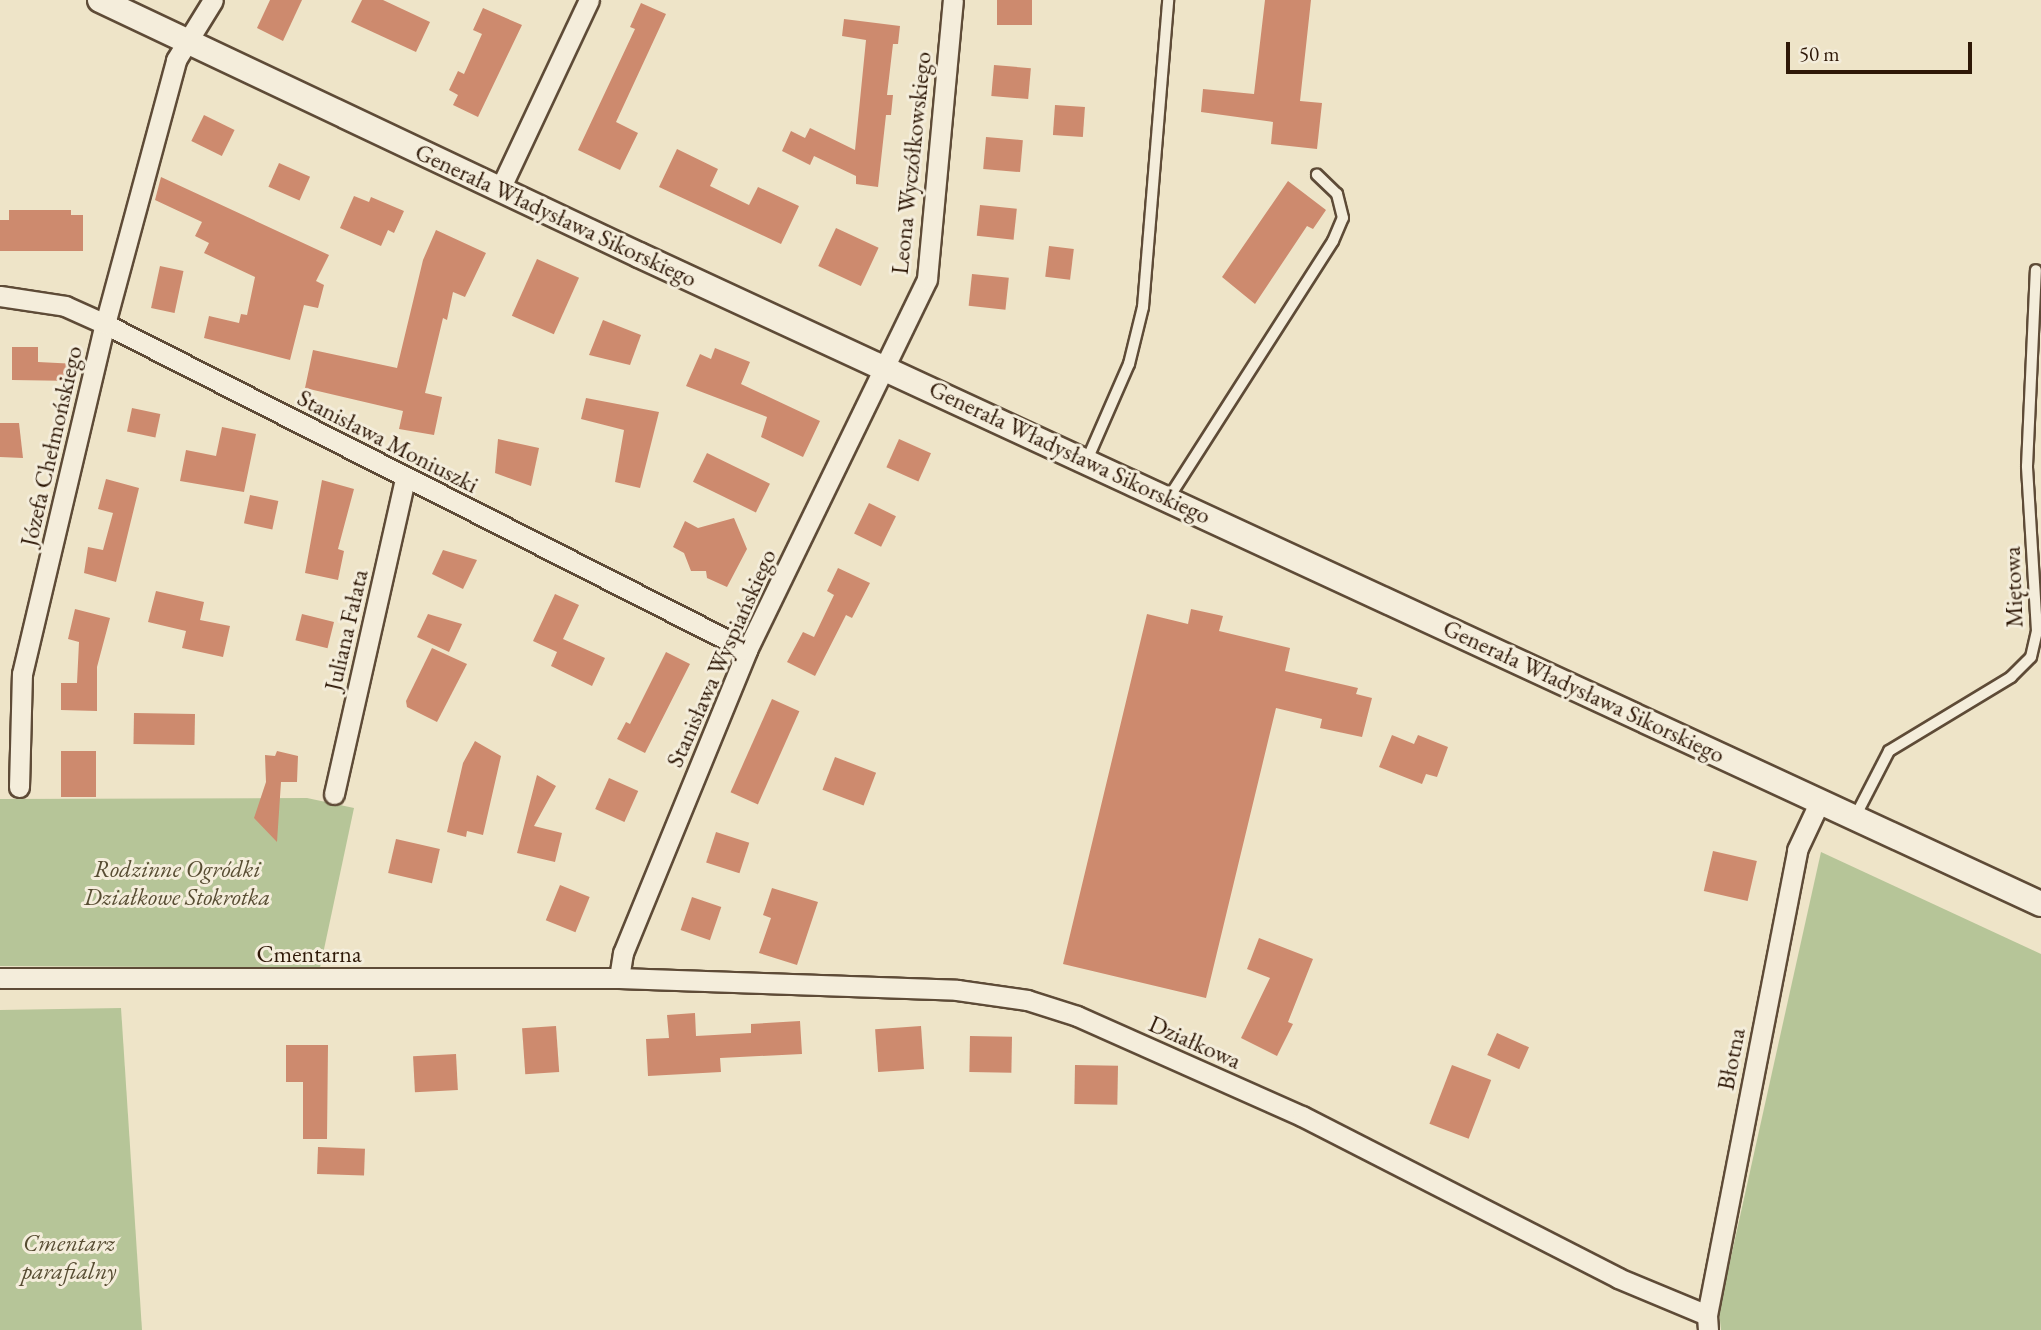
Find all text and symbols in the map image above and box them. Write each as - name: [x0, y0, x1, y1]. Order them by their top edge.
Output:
- scale bar: [1789, 28, 1974, 72]
- text: 50 m: [1799, 40, 1840, 67]
- street label: Leona Wyczółkowskiego: [885, 50, 937, 276]
- street label: Generała Władysława Sikorskiego: [411, 137, 701, 293]
- street label: Józefa Chełmońskiego: [14, 343, 88, 549]
- street label: Generała Władysława Sikorskiego: [925, 374, 1215, 530]
- street label: Stanisława Moniuszki: [293, 383, 483, 499]
- street label: Stanisława Wyspiańskiego: [660, 544, 782, 772]
- street label: Miętowa: [1997, 546, 2029, 628]
- street label: Juliana Fałata: [318, 567, 374, 693]
- street label: Generała Władysława Sikorskiego: [1439, 613, 1729, 769]
- park label: Rodzinne Ogródki Działkowe Stokrotka: [84, 855, 270, 911]
- street label: Cmentarna: [256, 940, 362, 968]
- street label: Działkowa: [1144, 1009, 1246, 1075]
- street label: Błotna: [1711, 1026, 1751, 1092]
- park label: Cmentarz parafialny: [21, 1229, 117, 1285]

